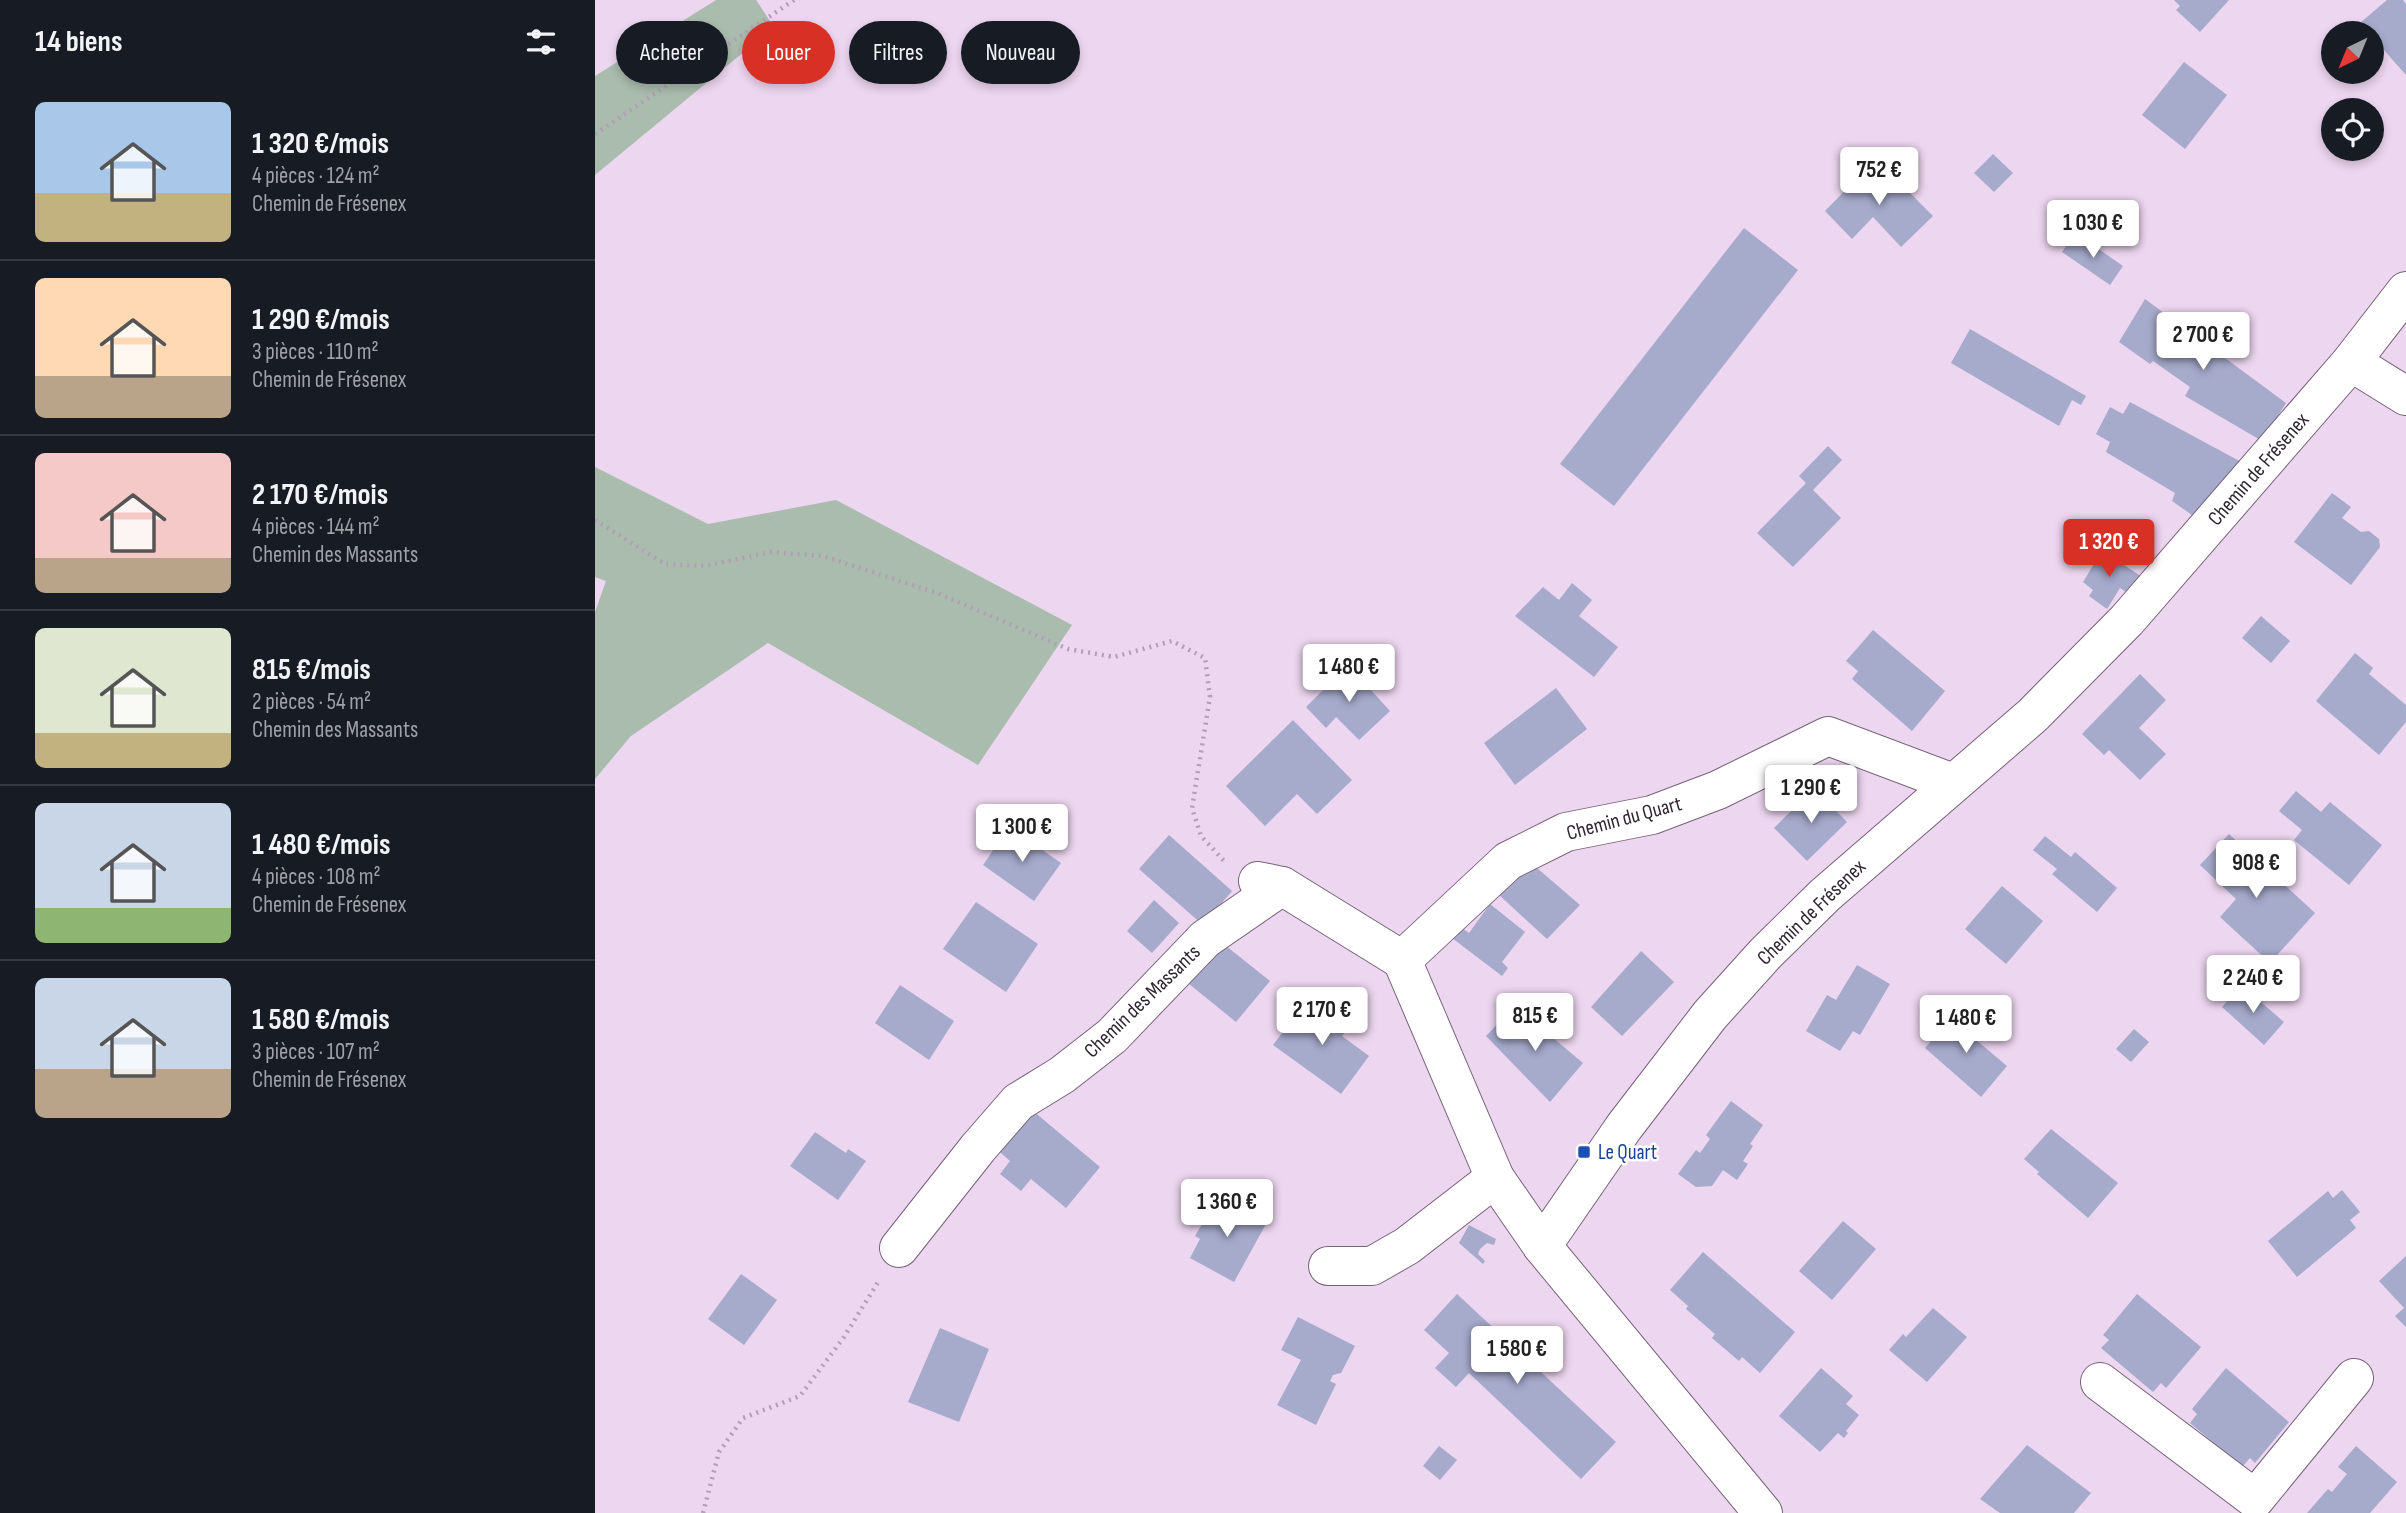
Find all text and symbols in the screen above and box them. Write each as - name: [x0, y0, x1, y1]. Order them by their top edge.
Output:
- chip: Acheter: [616, 21, 728, 84]
- chip: Louer: [742, 21, 835, 84]
- chip: Filtres: [849, 21, 947, 84]
- chip: Nouveau: [961, 21, 1080, 84]
- north arrow: [2321, 21, 2383, 84]
- map controls: [2321, 21, 2384, 161]
- icon: filters: [522, 23, 560, 61]
- text: 14 biens: [35, 24, 122, 60]
- button: locate: [2321, 98, 2384, 161]
- text: 1 320 €/mois: [252, 126, 389, 162]
- icon: home: [91, 130, 175, 214]
- pin: 752 €: [1830, 148, 1928, 207]
- text: 752 €: [1856, 156, 1902, 184]
- text: 4 pièces · 124 m²: [252, 162, 380, 190]
- text: Chemin de Frésenex: [252, 190, 407, 218]
- pin: 1 030 €: [2028, 201, 2158, 260]
- text: 1 030 €: [2063, 209, 2123, 237]
- text: 1 290 €/mois: [252, 302, 390, 338]
- icon: home: [91, 306, 175, 390]
- pin: 2 700 €: [2138, 312, 2268, 372]
- text: 2 700 €: [2173, 321, 2233, 349]
- text: 3 pièces · 110 m²: [252, 338, 379, 366]
- text: Chemin de Frésenex: [252, 366, 407, 394]
- street label: Chemin de Frésenex: [2203, 408, 2314, 531]
- text: 2 170 €/mois: [252, 477, 388, 513]
- icon: home: [91, 481, 175, 565]
- text: 4 pièces · 144 m²: [252, 513, 380, 541]
- pin: 1 320 €: [2044, 520, 2174, 579]
- text: 1 320 €: [2079, 528, 2139, 556]
- text: Chemin des Massants: [252, 541, 418, 569]
- pin: 1 480 €: [1284, 644, 1414, 704]
- text: 815 €/mois: [252, 652, 371, 688]
- text: 1 480 €: [1319, 653, 1379, 681]
- icon: home: [91, 656, 175, 740]
- text: 2 pièces · 54 m²: [252, 688, 371, 716]
- text: Chemin des Massants: [252, 716, 418, 744]
- pin: 1 290 €: [1746, 766, 1876, 825]
- text: 1 290 €: [1781, 774, 1841, 802]
- street label: Chemin du Quart: [1564, 791, 1684, 846]
- pin: 1 300 €: [957, 804, 1087, 864]
- text: 1 300 €: [992, 813, 1052, 841]
- text: 1 480 €/mois: [252, 827, 390, 863]
- icon: home: [91, 831, 175, 915]
- pin: 908 €: [2207, 841, 2305, 900]
- text: 908 €: [2232, 849, 2280, 877]
- street label: Chemin de Frésenex: [1752, 854, 1871, 970]
- text: 4 pièces · 108 m²: [252, 863, 381, 891]
- text: Chemin de Frésenex: [252, 891, 407, 919]
- street label: Chemin des Massants: [1079, 940, 1206, 1063]
- pin: 2 240 €: [2188, 956, 2318, 1015]
- text: 2 240 €: [2223, 964, 2283, 992]
- pin: 2 170 €: [1257, 988, 1387, 1047]
- pin: 815 €: [1486, 993, 1584, 1053]
- text: 2 170 €: [1293, 996, 1351, 1024]
- pin: 1 480 €: [1901, 996, 2031, 1055]
- text: 1 580 €/mois: [252, 1002, 390, 1038]
- text: 815 €: [1512, 1002, 1558, 1030]
- text: 1 480 €: [1936, 1004, 1996, 1032]
- icon: home: [91, 1006, 175, 1090]
- text: 3 pièces · 107 m²: [252, 1038, 380, 1066]
- text: Chemin de Frésenex: [252, 1066, 407, 1094]
- place label: Le Quart: [1598, 1140, 1657, 1165]
- marker: Le Quart: [1576, 1144, 1592, 1160]
- pin: 1 360 €: [1162, 1180, 1292, 1239]
- text: 1 360 €: [1197, 1188, 1257, 1216]
- pin: 1 580 €: [1452, 1326, 1582, 1386]
- text: 1 580 €: [1487, 1335, 1547, 1363]

